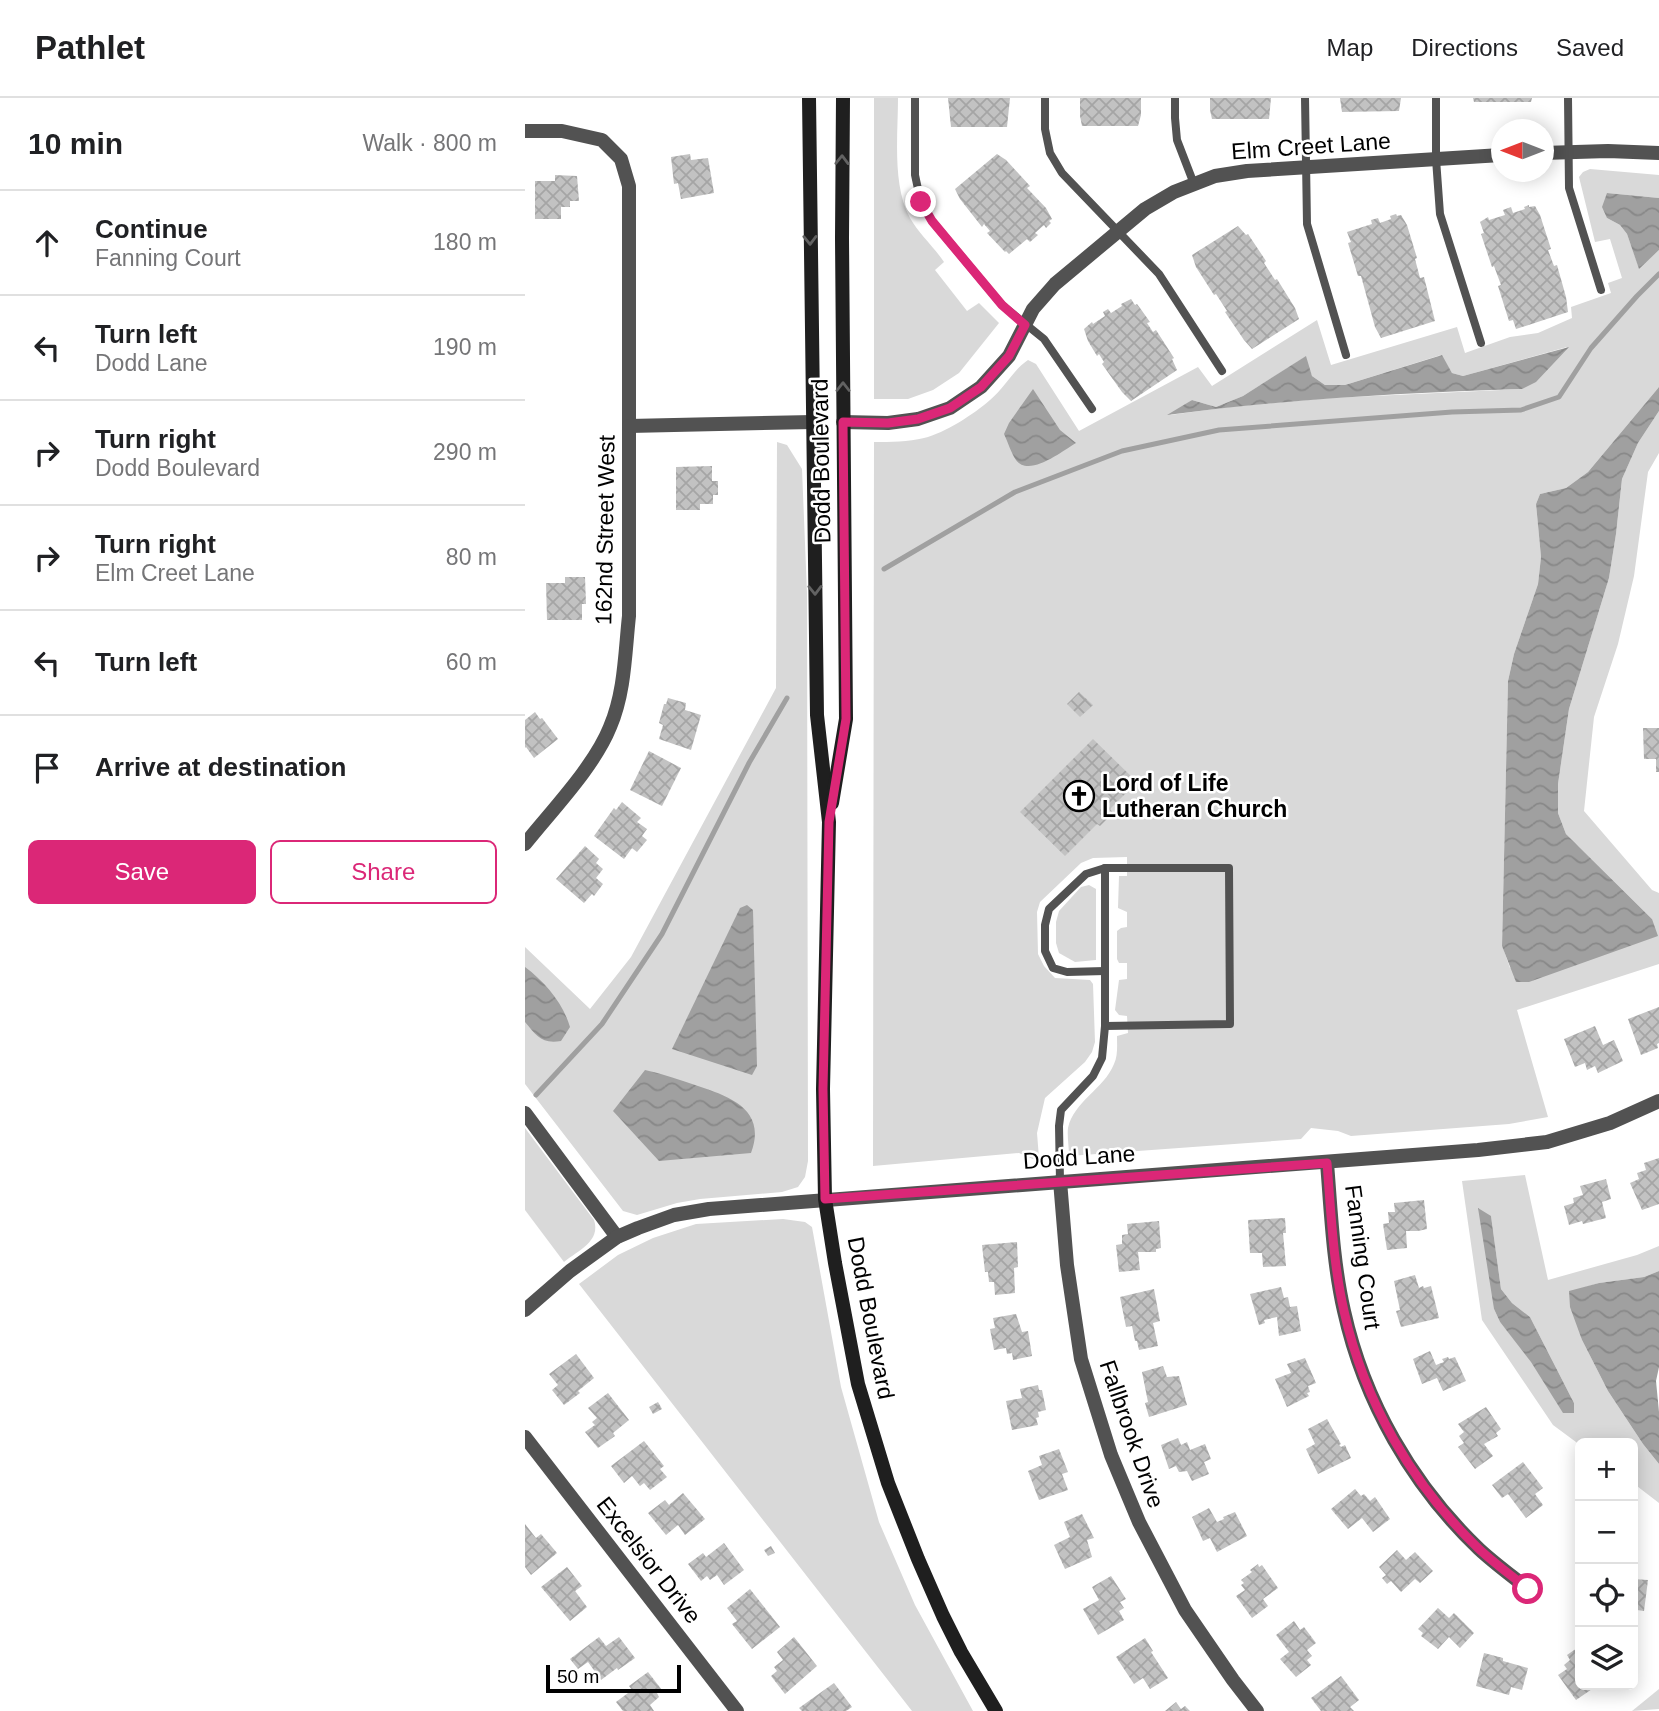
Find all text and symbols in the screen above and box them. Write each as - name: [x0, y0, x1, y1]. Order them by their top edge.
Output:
- text: Pathlet: [35, 29, 145, 66]
- text: Map: [1327, 34, 1373, 61]
- text: Directions: [1411, 34, 1518, 61]
- text: Saved: [1556, 34, 1624, 61]
- north arrow: [1491, 119, 1554, 182]
- text: 10 min: [28, 127, 123, 160]
- street label: Elm Creet Lane: [1230, 127, 1392, 165]
- text: Walk · 800 m: [362, 130, 497, 156]
- one-way arrow: [835, 154, 850, 165]
- route end: [905, 186, 936, 217]
- text: Continue: [95, 214, 208, 244]
- icon: ahead: [28, 224, 66, 262]
- text: 180 m: [433, 229, 497, 255]
- one-way arrow: [802, 235, 818, 245]
- text: Fanning Court: [95, 245, 241, 271]
- text: Turn left: [95, 319, 197, 349]
- icon: left: [28, 329, 66, 367]
- text: 190 m: [433, 334, 497, 360]
- text: Dodd Lane: [95, 350, 208, 376]
- street label: Dodd Boulevard: [807, 378, 835, 544]
- one-way arrow: [835, 382, 851, 392]
- text: Turn right: [95, 424, 216, 454]
- icon: right: [28, 434, 66, 472]
- street label: 162nd Street West: [590, 434, 620, 625]
- text: 290 m: [433, 439, 497, 465]
- text: Dodd Boulevard: [95, 455, 260, 481]
- text: Turn right: [95, 529, 216, 559]
- icon: right: [28, 539, 66, 577]
- text: 80 m: [446, 544, 497, 570]
- text: Elm Creet Lane: [95, 560, 255, 586]
- one-way arrow: [807, 585, 823, 595]
- icon: left: [28, 644, 66, 682]
- text: Turn left: [95, 647, 197, 677]
- text: 60 m: [446, 649, 497, 675]
- icon: arrive: [28, 749, 66, 787]
- text: Arrive at destination: [95, 752, 346, 782]
- place label: Lord of Life Lutheran Church: [1102, 770, 1287, 822]
- church icon: Lord of Life Lutheran Church: [1062, 779, 1096, 813]
- button: Save: [28, 840, 256, 904]
- button: Share: [270, 840, 497, 904]
- street label: Dodd Lane: [1022, 1140, 1136, 1174]
- street label: Fanning Court: [1340, 1183, 1386, 1332]
- street label: Dodd Boulevard: [843, 1235, 899, 1401]
- street label: Fallbrook Drive: [1095, 1357, 1169, 1511]
- map controls: [1575, 1438, 1638, 1690]
- button: +: [1575, 1438, 1638, 1501]
- street label: Excelsior Drive: [592, 1492, 706, 1628]
- button: −: [1575, 1501, 1638, 1564]
- button: locate: [1575, 1564, 1638, 1627]
- route start: [1512, 1573, 1543, 1604]
- button: layers: [1575, 1627, 1638, 1690]
- scale bar: [546, 1662, 681, 1694]
- text: 50 m: [557, 1666, 599, 1687]

